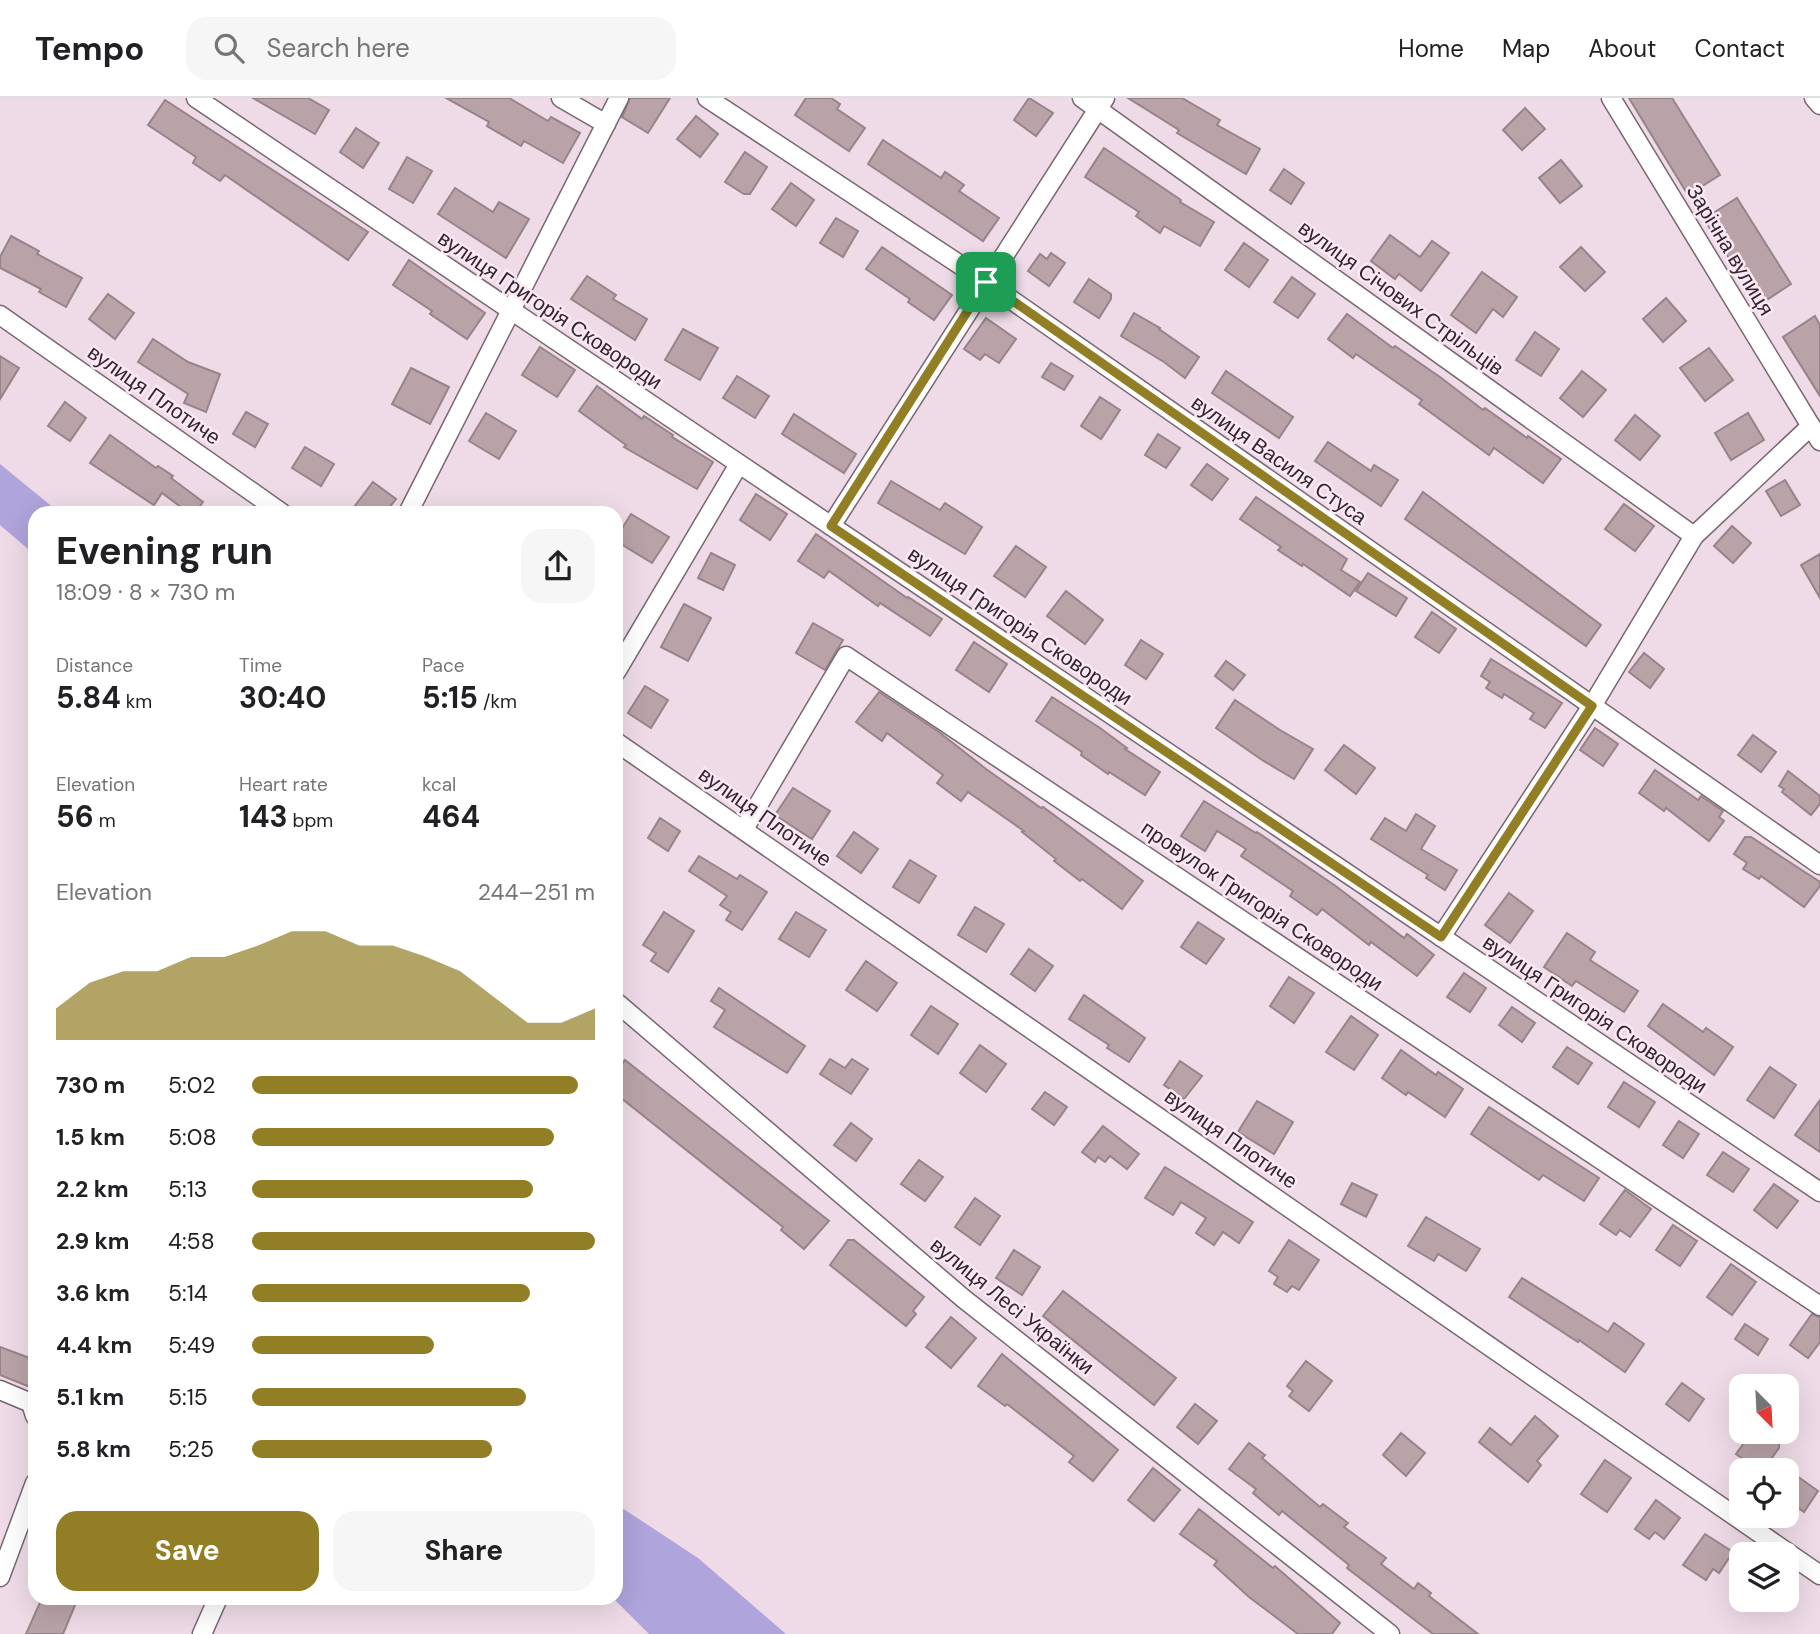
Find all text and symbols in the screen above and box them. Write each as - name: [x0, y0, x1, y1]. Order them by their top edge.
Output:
- search box: [186, 17, 676, 80]
- text: Tempo: [35, 27, 144, 70]
- icon: search: [210, 29, 248, 67]
- text: Search here: [266, 31, 410, 65]
- text: Home: [1398, 33, 1464, 64]
- text: Map: [1502, 33, 1550, 64]
- text: About: [1588, 33, 1657, 64]
- text: Contact: [1695, 33, 1785, 64]
- street label: Зарічна вулиця: [1680, 179, 1780, 321]
- street label: вулиця Січових Стрільців: [1293, 214, 1509, 382]
- street label: вулиця Григорія Сковороди: [432, 224, 668, 396]
- pin: [956, 252, 1016, 312]
- icon: arrive: [967, 263, 1005, 301]
- street label: вулиця Плотиче: [82, 339, 226, 451]
- street label: вулиця Василя Стуса: [1186, 389, 1373, 531]
- text: Evening run: [56, 526, 273, 576]
- button: share: [521, 529, 595, 603]
- street label: вулиця Григорія Сковороди: [902, 540, 1138, 712]
- text: 18:09 · 8 × 730 m: [56, 577, 235, 607]
- text: Distance: [56, 653, 133, 678]
- text: Time: [239, 653, 282, 678]
- text: Pace: [422, 653, 465, 678]
- text: 5.84: [56, 678, 121, 717]
- text: 30:40: [239, 678, 326, 717]
- text: 5:15: [422, 678, 478, 717]
- text: km: [121, 689, 152, 714]
- text: /km: [478, 689, 517, 714]
- street label: вулиця Плотиче: [693, 761, 837, 873]
- text: Elevation: [56, 772, 135, 797]
- text: Heart rate: [239, 772, 328, 797]
- text: kcal: [422, 772, 456, 797]
- text: 56: [56, 797, 94, 836]
- text: 143: [239, 797, 288, 836]
- text: 464: [422, 797, 480, 836]
- text: m: [94, 808, 116, 833]
- text: bpm: [288, 808, 333, 833]
- street label: провулок Григорія Сковороди: [1136, 814, 1388, 998]
- text: Elevation: [56, 877, 152, 907]
- text: 244–251 m: [478, 877, 595, 907]
- street label: вулиця Григорія Сковороди: [1477, 928, 1713, 1100]
- text: 730 m: [56, 1070, 125, 1100]
- text: 5:02: [168, 1070, 215, 1100]
- street label: вулиця Плотиче: [1159, 1083, 1303, 1195]
- text: 1.5 km: [56, 1122, 125, 1152]
- text: 5:08: [168, 1122, 216, 1152]
- text: 2.2 km: [56, 1174, 129, 1204]
- text: 5:13: [168, 1174, 207, 1204]
- text: 2.9 km: [56, 1226, 129, 1256]
- text: 4:58: [168, 1226, 215, 1256]
- street label: вулиця Лесі Українки: [924, 1231, 1100, 1381]
- text: 3.6 km: [56, 1278, 130, 1308]
- text: 5:14: [168, 1278, 208, 1308]
- text: 4.4 km: [56, 1330, 132, 1360]
- text: 5:49: [168, 1330, 215, 1360]
- north arrow: [1729, 1374, 1799, 1444]
- map controls: [1729, 1374, 1799, 1612]
- text: 5.1 km: [56, 1382, 124, 1412]
- text: 5:15: [168, 1382, 208, 1412]
- text: 5.8 km: [56, 1434, 131, 1464]
- text: 5:25: [168, 1434, 214, 1464]
- button: locate: [1729, 1458, 1799, 1528]
- button: Save: [56, 1511, 319, 1591]
- button: Share: [333, 1511, 595, 1591]
- button: layers: [1729, 1542, 1799, 1612]

